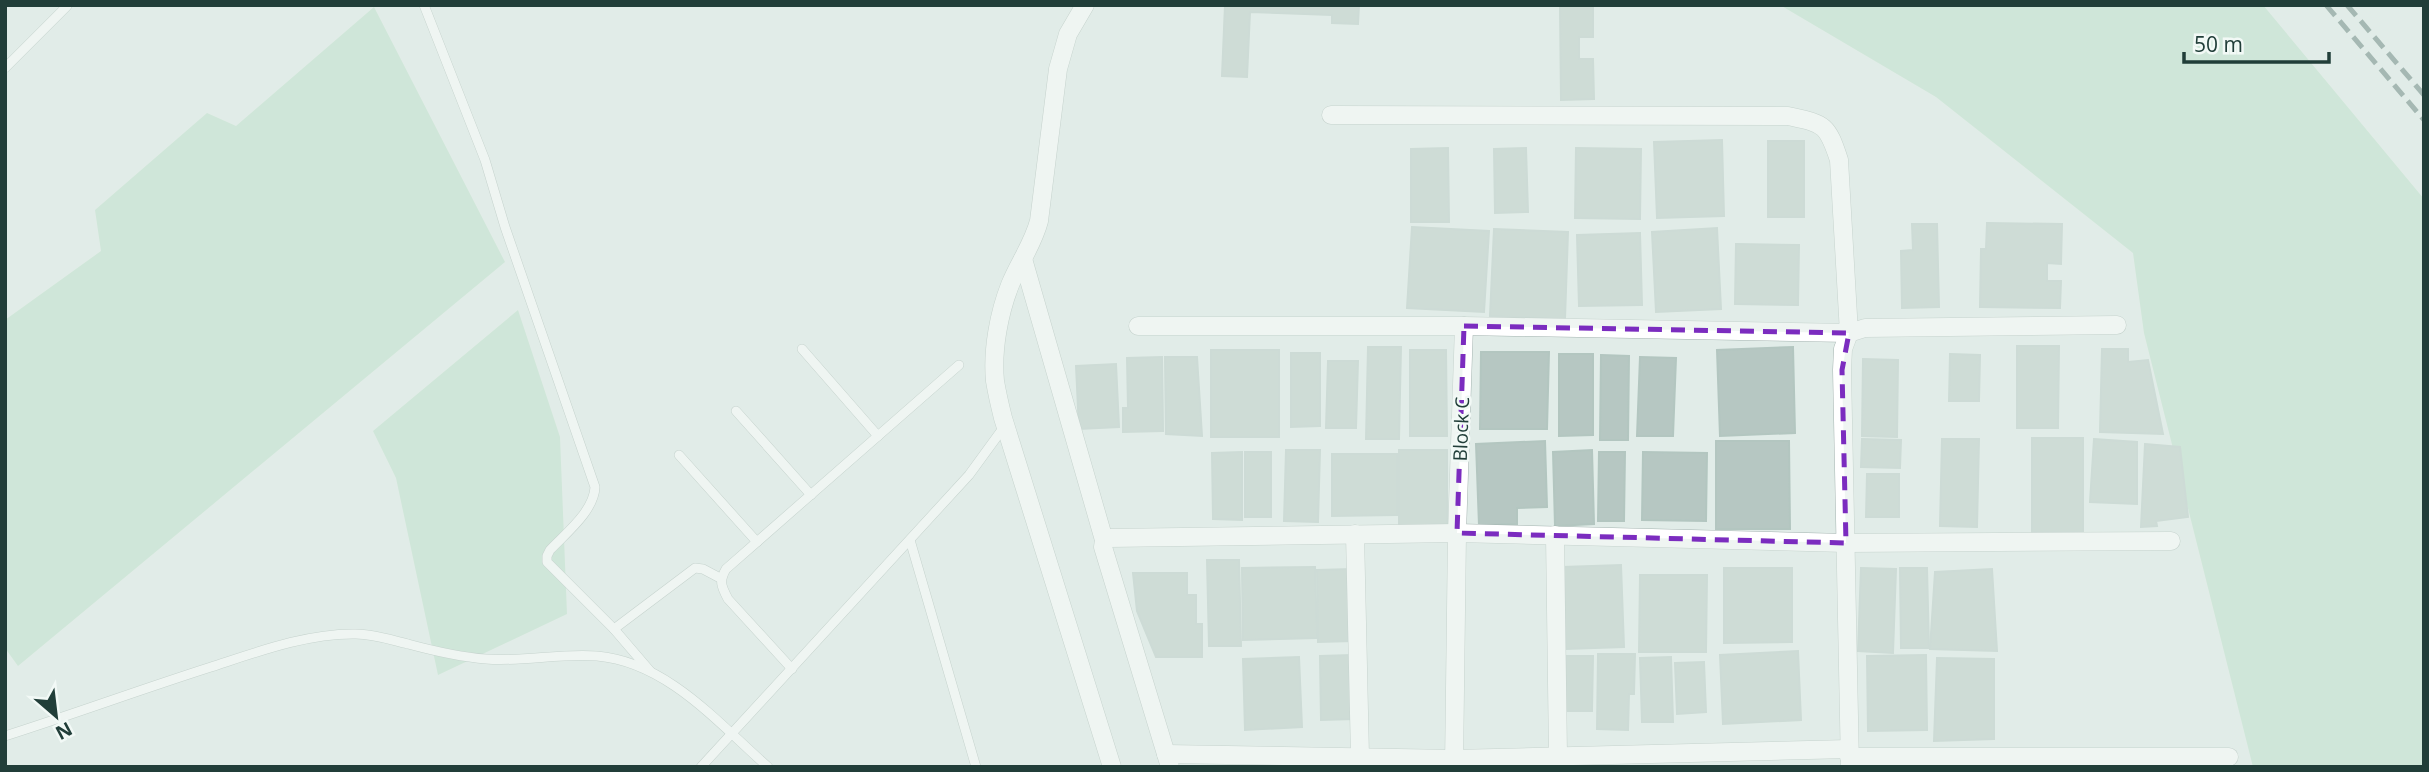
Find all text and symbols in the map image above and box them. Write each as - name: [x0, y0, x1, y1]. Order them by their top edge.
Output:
- scale bar: [2184, 21, 2329, 65]
- text: 50 m: [2194, 30, 2243, 58]
- street label: Block C: [1447, 396, 1475, 462]
- north arrow: [21, 681, 91, 751]
- text: N: [51, 716, 77, 746]

